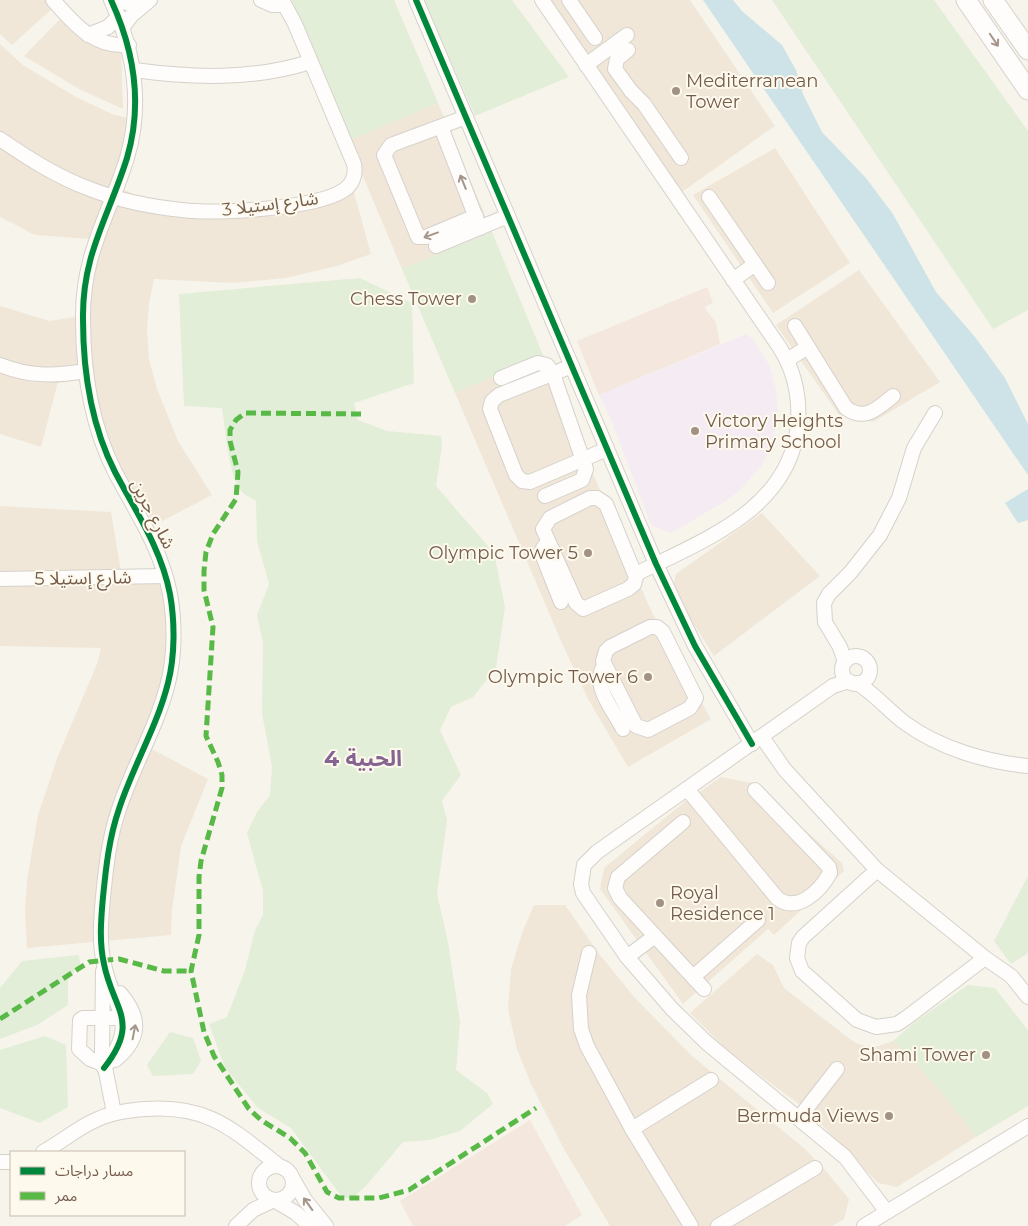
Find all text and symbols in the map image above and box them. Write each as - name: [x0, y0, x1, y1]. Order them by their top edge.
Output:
- one-way arrow: [989, 33, 999, 47]
- place label: Mediterranean Tower: [686, 70, 819, 113]
- marker: Mediterranean Tower: [670, 85, 682, 97]
- one-way arrow: [457, 175, 467, 190]
- street label: شارع إستيلا 3: [220, 187, 320, 224]
- one-way arrow: [424, 231, 439, 240]
- place label: Chess Tower: [350, 288, 462, 310]
- marker: Chess Tower: [466, 293, 478, 305]
- place label: Victory Heights Primary School: [705, 410, 843, 453]
- marker: Victory Heights Primary School: [689, 425, 701, 437]
- street label: شارع جرين: [123, 475, 180, 554]
- place label: Olympic Tower 5: [428, 542, 578, 564]
- marker: Olympic Tower 5: [582, 547, 594, 559]
- street label: شارع إستيلا 5: [34, 566, 132, 593]
- place label: Olympic Tower 6: [488, 666, 638, 688]
- marker: Olympic Tower 6: [642, 671, 654, 683]
- district label: الحبية 4: [324, 745, 402, 772]
- place label: Royal Residence 1: [670, 882, 775, 925]
- marker: Royal Residence 1: [654, 897, 666, 909]
- one-way arrow: [130, 1024, 139, 1040]
- place label: Shami Tower: [859, 1044, 976, 1066]
- marker: Shami Tower: [980, 1049, 992, 1061]
- place label: Bermuda Views: [736, 1105, 879, 1127]
- marker: Bermuda Views: [883, 1110, 895, 1122]
- legend: [10, 1151, 185, 1216]
- text: مسار دراجات: [55, 1161, 133, 1180]
- text: ممر: [54, 1186, 78, 1205]
- one-way arrow: [303, 1197, 313, 1211]

